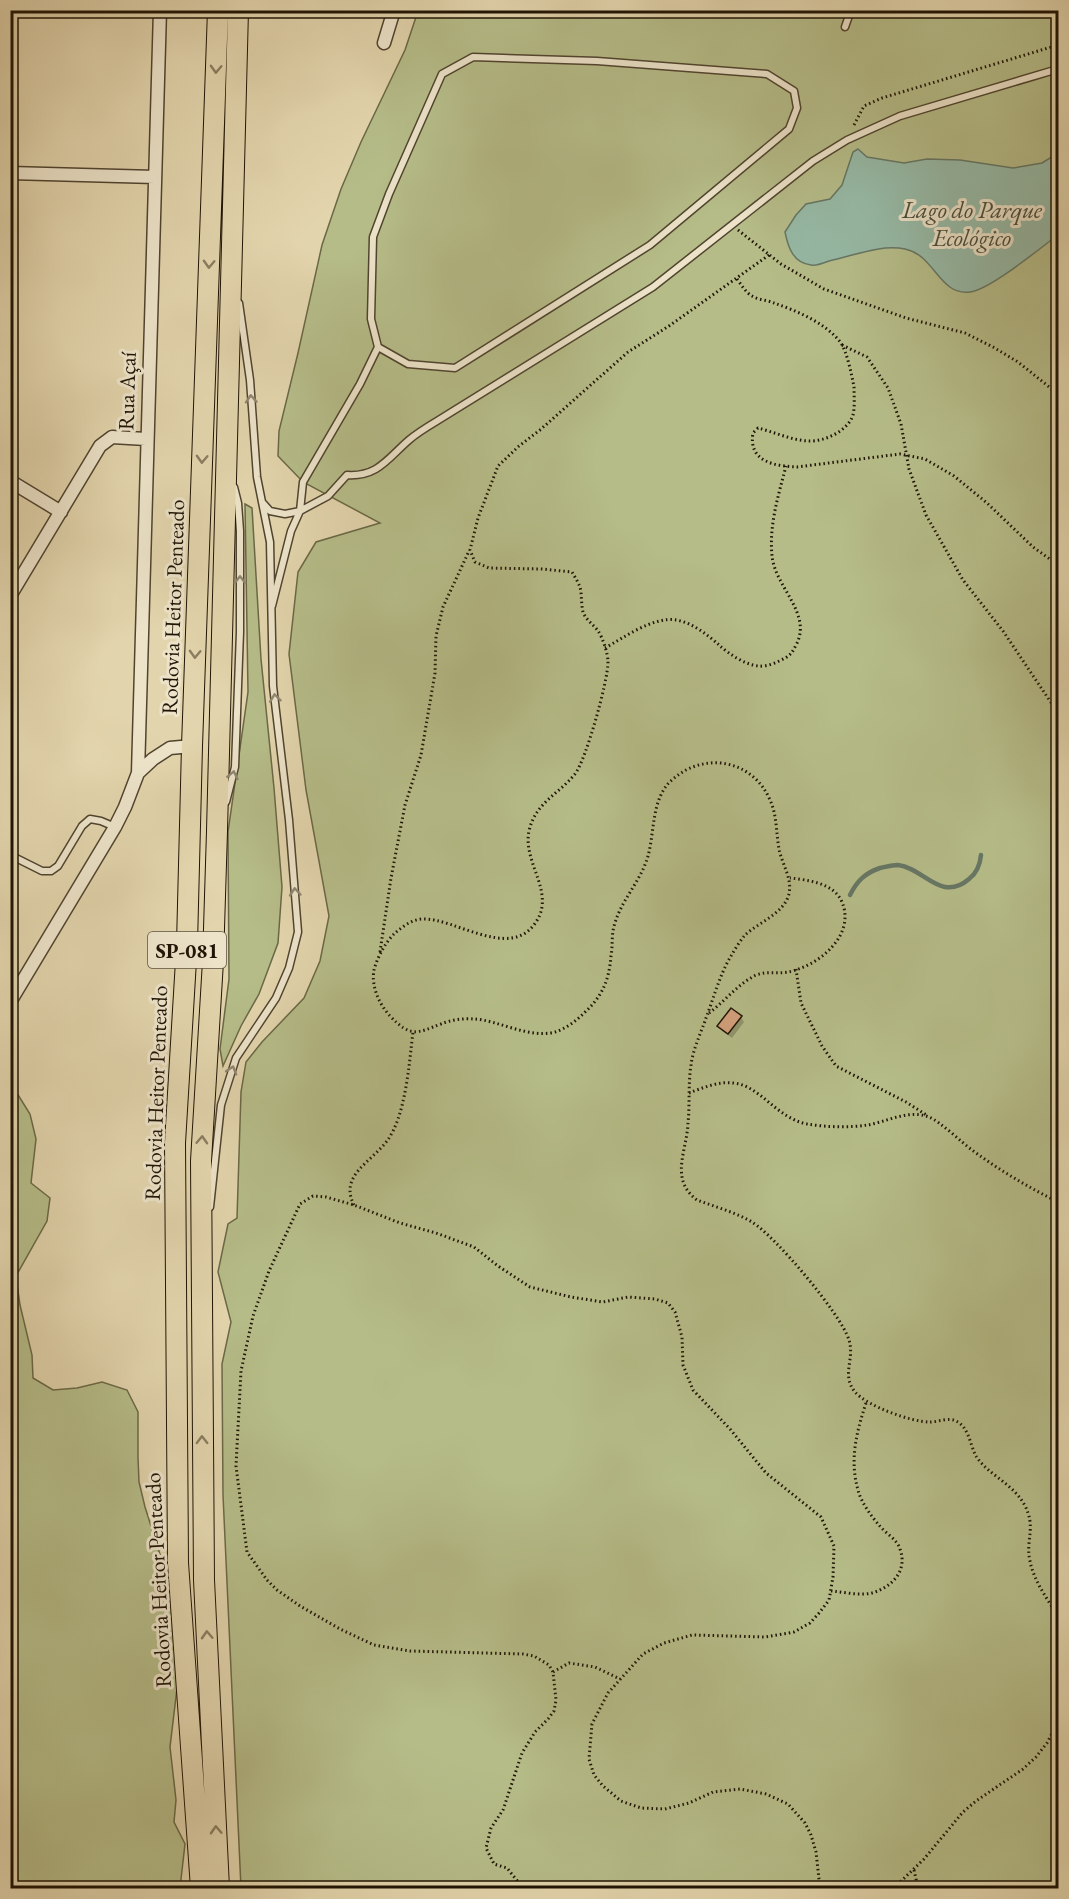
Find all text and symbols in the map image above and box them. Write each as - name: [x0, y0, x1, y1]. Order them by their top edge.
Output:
- one-way arrow: [210, 64, 223, 73]
- water label: Lago do Parque Ecológico: [901, 194, 1043, 253]
- one-way arrow: [203, 259, 216, 268]
- street label: Rua Açaí: [111, 351, 143, 431]
- one-way arrow: [245, 395, 258, 404]
- one-way arrow: [196, 454, 209, 463]
- street label: Rodovia Heitor Penteado: [155, 499, 191, 715]
- one-way arrow: [234, 576, 246, 585]
- one-way arrow: [189, 649, 202, 658]
- one-way arrow: [269, 693, 281, 702]
- one-way arrow: [226, 770, 239, 780]
- one-way arrow: [289, 887, 302, 896]
- road number: SP-081: [148, 932, 226, 968]
- street label: Rodovia Heitor Penteado: [138, 985, 174, 1201]
- one-way arrow: [225, 1065, 237, 1076]
- one-way arrow: [195, 1136, 208, 1145]
- one-way arrow: [196, 1436, 208, 1445]
- street label: Rodovia Heitor Penteado: [138, 1472, 178, 1688]
- one-way arrow: [200, 1631, 213, 1640]
- one-way arrow: [210, 1826, 223, 1835]

